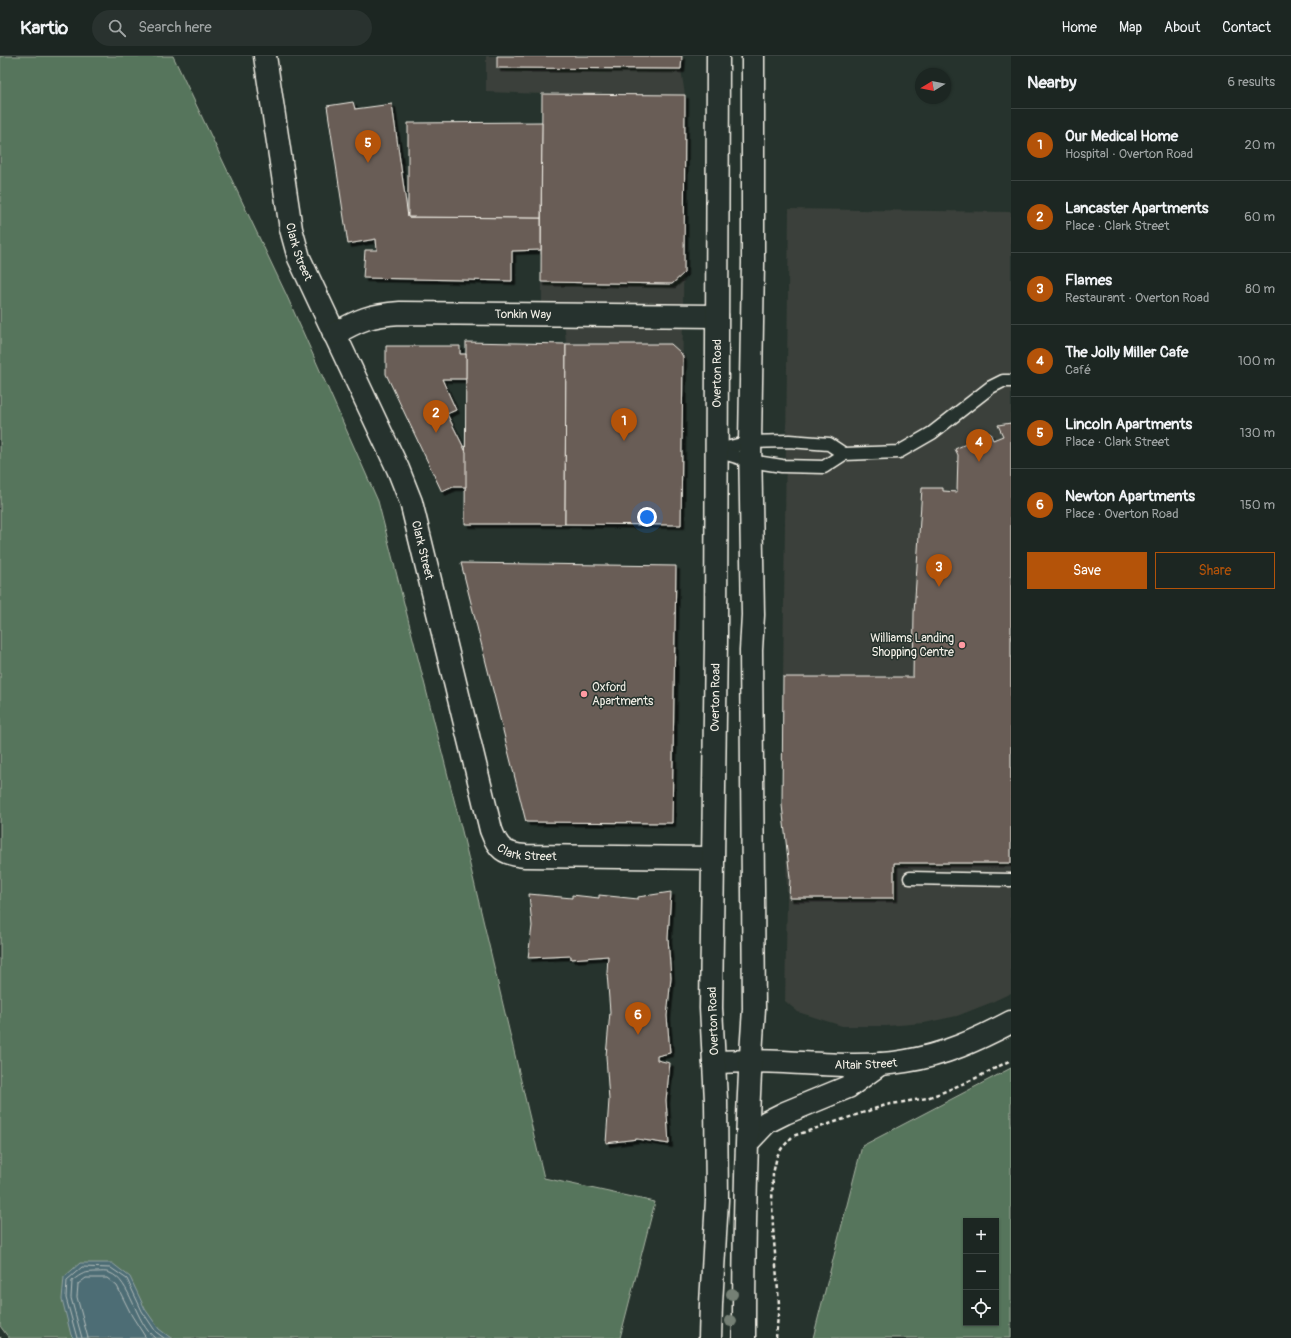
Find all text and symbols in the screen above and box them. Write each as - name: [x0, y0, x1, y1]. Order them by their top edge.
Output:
- search box: [92, 10, 372, 46]
- text: Kartio: [20, 16, 68, 40]
- icon: search: [106, 17, 128, 39]
- text: Search here: [138, 18, 212, 37]
- text: Home: [1062, 19, 1097, 36]
- text: Map: [1119, 19, 1142, 36]
- text: About: [1164, 19, 1200, 36]
- text: Contact: [1222, 19, 1271, 36]
- north arrow: [915, 68, 951, 104]
- text: Nearby: [1027, 72, 1076, 93]
- text: 6 results: [1228, 74, 1275, 90]
- text: Our Medical Home: [1065, 127, 1178, 146]
- pin: 5: [355, 130, 381, 163]
- text: 1: [1037, 137, 1043, 153]
- text: 20 m: [1244, 137, 1275, 153]
- text: Hospital · Overton Road: [1065, 146, 1193, 162]
- text: Lancaster Apartments: [1065, 199, 1209, 218]
- text: 2: [1036, 209, 1044, 225]
- text: 60 m: [1244, 209, 1275, 225]
- text: Place · Clark Street: [1065, 218, 1169, 234]
- street label: Clark Street: [282, 222, 316, 283]
- text: Flames: [1065, 271, 1112, 290]
- text: 3: [1036, 281, 1044, 297]
- text: 80 m: [1245, 281, 1275, 297]
- text: Restaurant · Overton Road: [1065, 290, 1209, 306]
- street label: Tonkin Way: [495, 307, 551, 322]
- street label: Overton Road: [710, 339, 725, 408]
- text: The Jolly Miller Cafe: [1065, 343, 1188, 362]
- text: 4: [1036, 353, 1044, 369]
- text: 100 m: [1238, 353, 1275, 369]
- text: Café: [1065, 362, 1091, 378]
- pin: 2: [423, 400, 449, 433]
- pin: 1: [611, 408, 637, 441]
- text: Lincoln Apartments: [1065, 415, 1192, 434]
- text: 5: [1036, 425, 1044, 441]
- text: 130 m: [1239, 425, 1275, 441]
- pin: 4: [966, 429, 992, 462]
- text: Place · Clark Street: [1065, 434, 1169, 450]
- text: Newton Apartments: [1065, 487, 1195, 506]
- text: 6: [1036, 497, 1044, 513]
- text: 150 m: [1240, 497, 1275, 513]
- text: Place · Overton Road: [1065, 506, 1179, 522]
- your location: [637, 507, 657, 527]
- street label: Clark Street: [408, 519, 437, 581]
- button: Save: [1027, 552, 1147, 589]
- button: Share: [1155, 552, 1275, 589]
- pin: 3: [926, 554, 952, 587]
- place label: Williams Landing Shopping Centre: [870, 631, 954, 660]
- marker: Williams Landing Shopping Centre: [957, 640, 967, 650]
- street label: Overton Road: [708, 663, 724, 732]
- place label: Oxford Apartments: [592, 680, 654, 709]
- marker: Oxford Apartments: [579, 689, 589, 699]
- street label: Clark Street: [493, 841, 557, 864]
- street label: Overton Road: [705, 986, 722, 1056]
- pin: 6: [625, 1002, 651, 1035]
- street label: Altair Street: [834, 1055, 898, 1073]
- map controls: [963, 1218, 999, 1326]
- button: +: [963, 1218, 999, 1254]
- button: −: [963, 1254, 999, 1290]
- button: locate: [963, 1290, 999, 1326]

